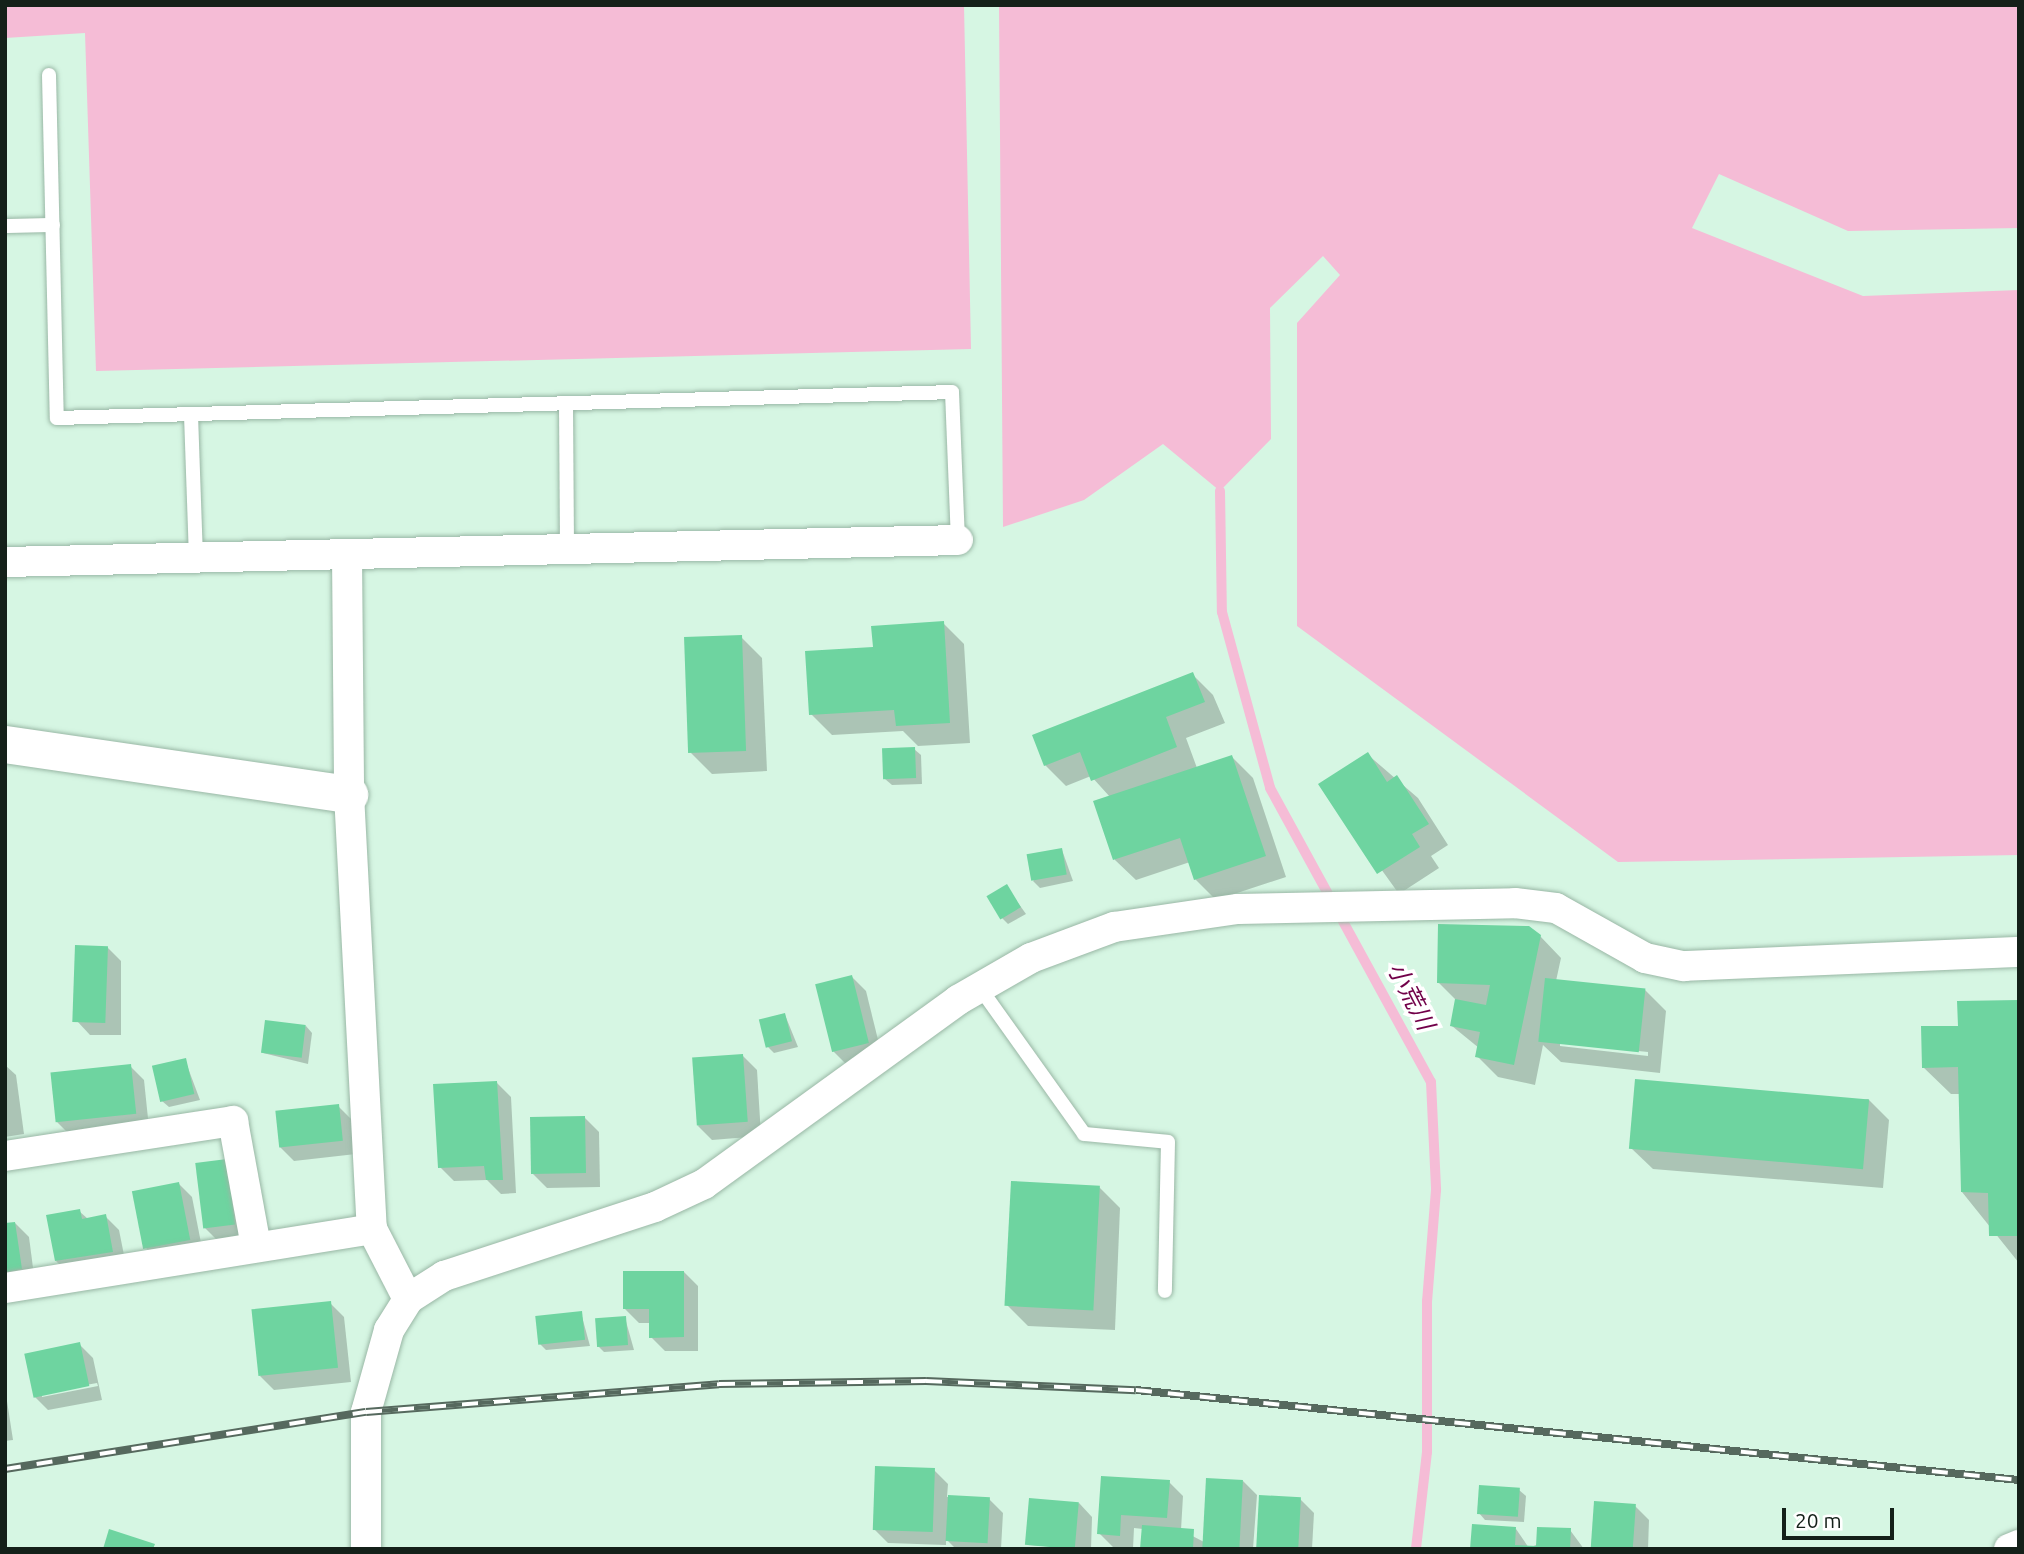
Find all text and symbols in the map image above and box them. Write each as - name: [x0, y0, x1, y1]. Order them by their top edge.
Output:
- water label: 小荒川: [1382, 957, 1440, 1035]
- scale bar: [1786, 1494, 1898, 1538]
- text: 20 m: [1795, 1508, 1842, 1532]

